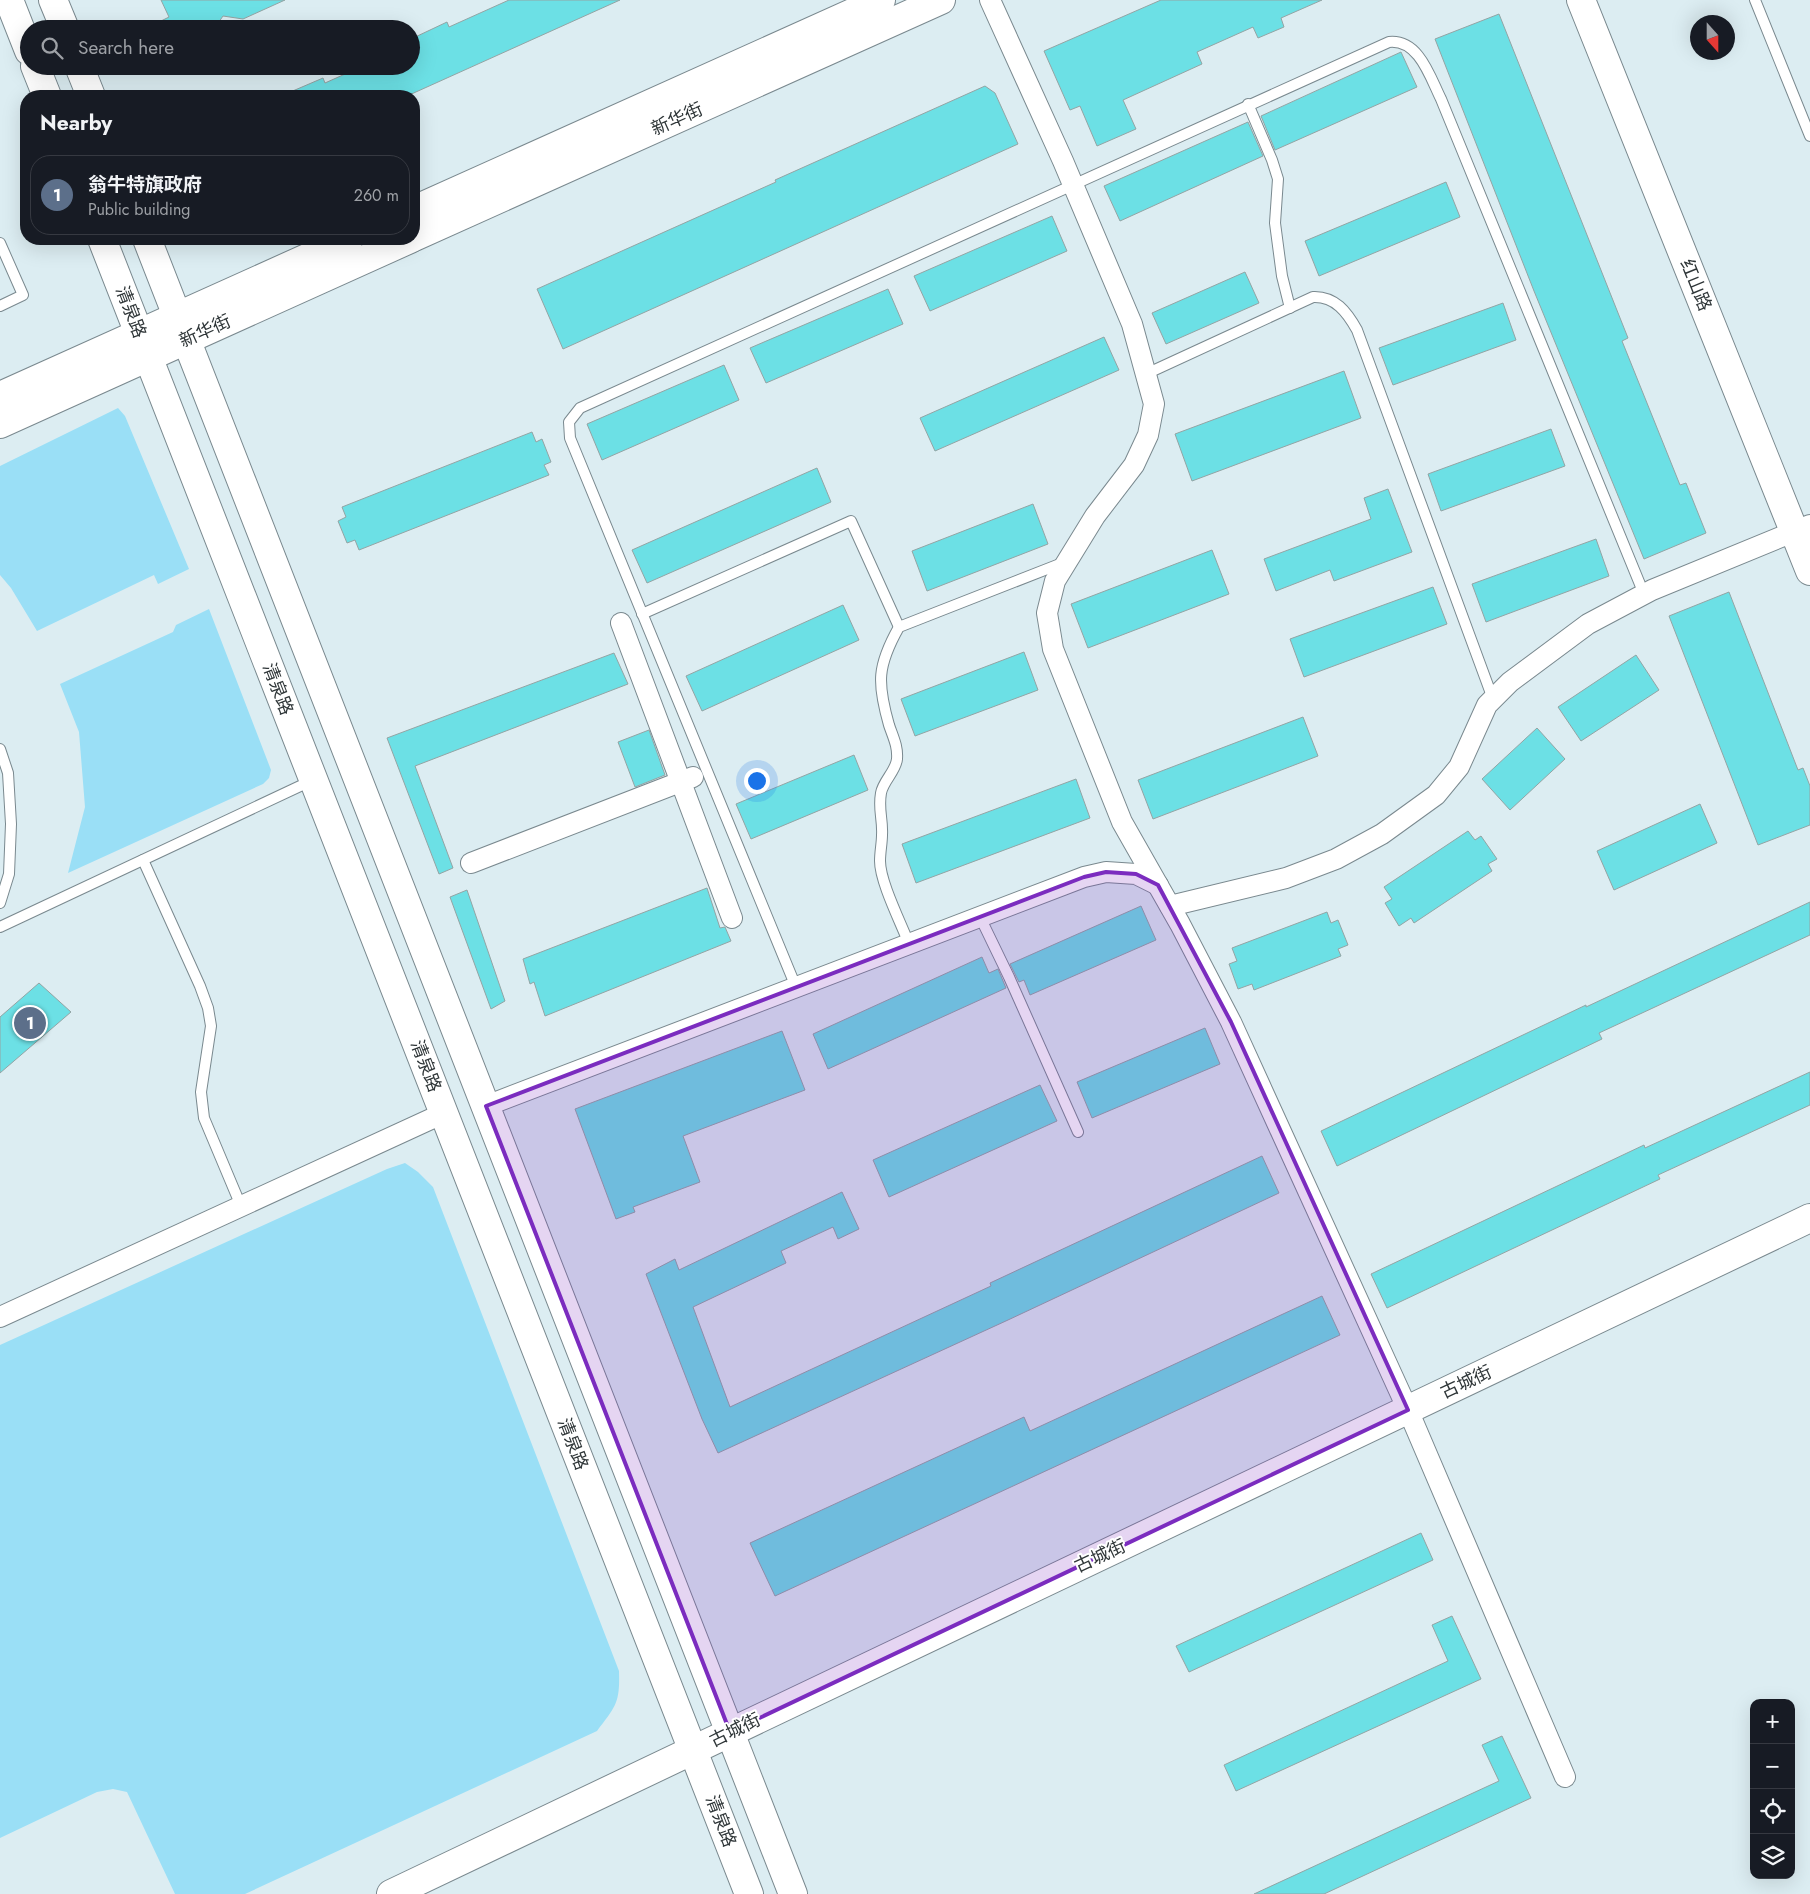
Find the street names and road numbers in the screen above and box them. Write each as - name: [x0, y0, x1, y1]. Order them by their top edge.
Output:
- street label: 新华街: [647, 96, 707, 142]
- street label: 红山路: [1674, 255, 1718, 315]
- street label: 清泉路: [109, 282, 153, 342]
- street label: 新华街: [175, 308, 235, 354]
- street label: 清泉路: [256, 659, 300, 719]
- street label: 清泉路: [404, 1036, 448, 1096]
- street label: 古城街: [1436, 1359, 1496, 1405]
- street label: 清泉路: [551, 1414, 595, 1474]
- street label: 古城街: [1070, 1533, 1130, 1579]
- street label: 古城街: [705, 1706, 765, 1754]
- street label: 清泉路: [699, 1791, 743, 1851]

